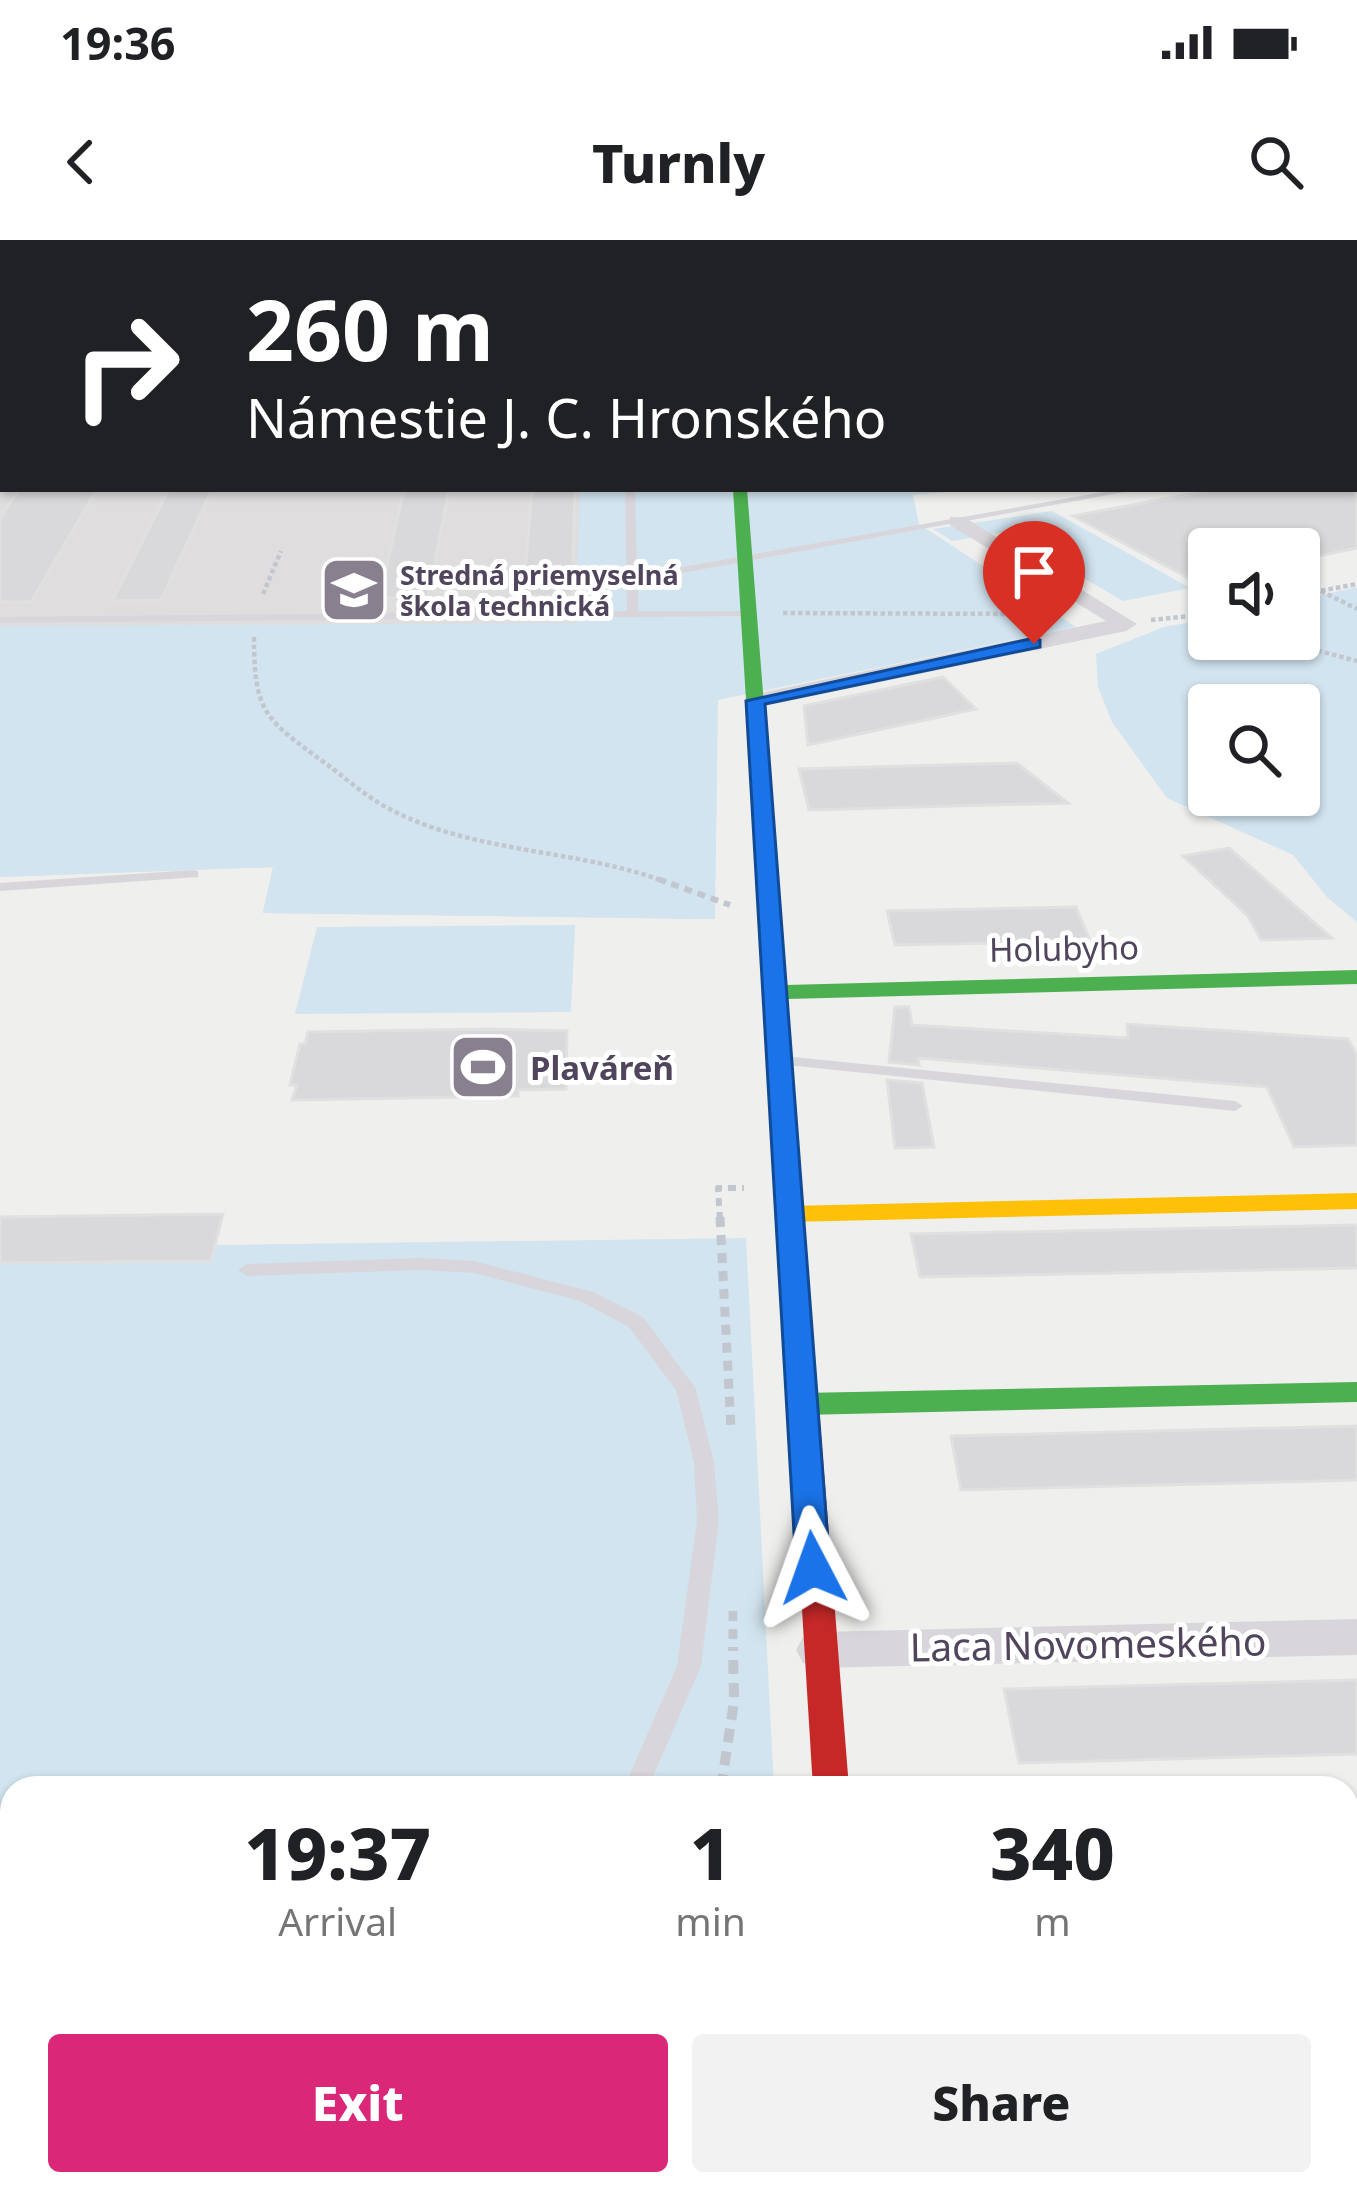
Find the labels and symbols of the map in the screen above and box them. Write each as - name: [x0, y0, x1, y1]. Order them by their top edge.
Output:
- pin: [983, 521, 1085, 644]
- school or university icon: Stredná priemyselná škola technická: [319, 555, 389, 625]
- place label: Stredná priemyselná škola technická: [400, 556, 679, 624]
- street label: Holubyho: [989, 924, 1139, 972]
- sports icon: Plaváreň: [448, 1032, 518, 1102]
- place label: Plaváreň: [530, 1045, 674, 1090]
- position arrow: [750, 1505, 876, 1631]
- street label: Laca Novomeského: [909, 1613, 1267, 1673]

